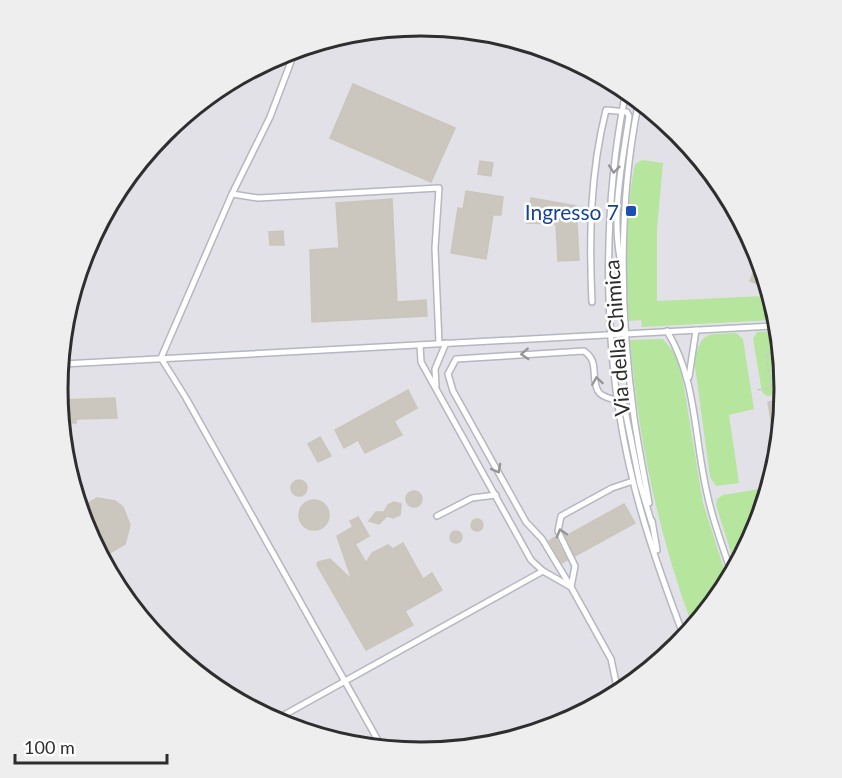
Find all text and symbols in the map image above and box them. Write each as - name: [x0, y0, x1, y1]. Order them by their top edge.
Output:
- one-way arrow: [608, 165, 621, 174]
- place label: Ingresso 7: [525, 199, 619, 224]
- marker: Ingresso 7: [624, 204, 638, 218]
- street label: Via della Chimica: [598, 259, 634, 417]
- one-way arrow: [521, 347, 530, 360]
- one-way arrow: [591, 376, 603, 386]
- one-way arrow: [490, 463, 501, 473]
- one-way arrow: [556, 528, 568, 538]
- scale bar: [15, 727, 166, 765]
- text: 100 m: [24, 736, 75, 758]

